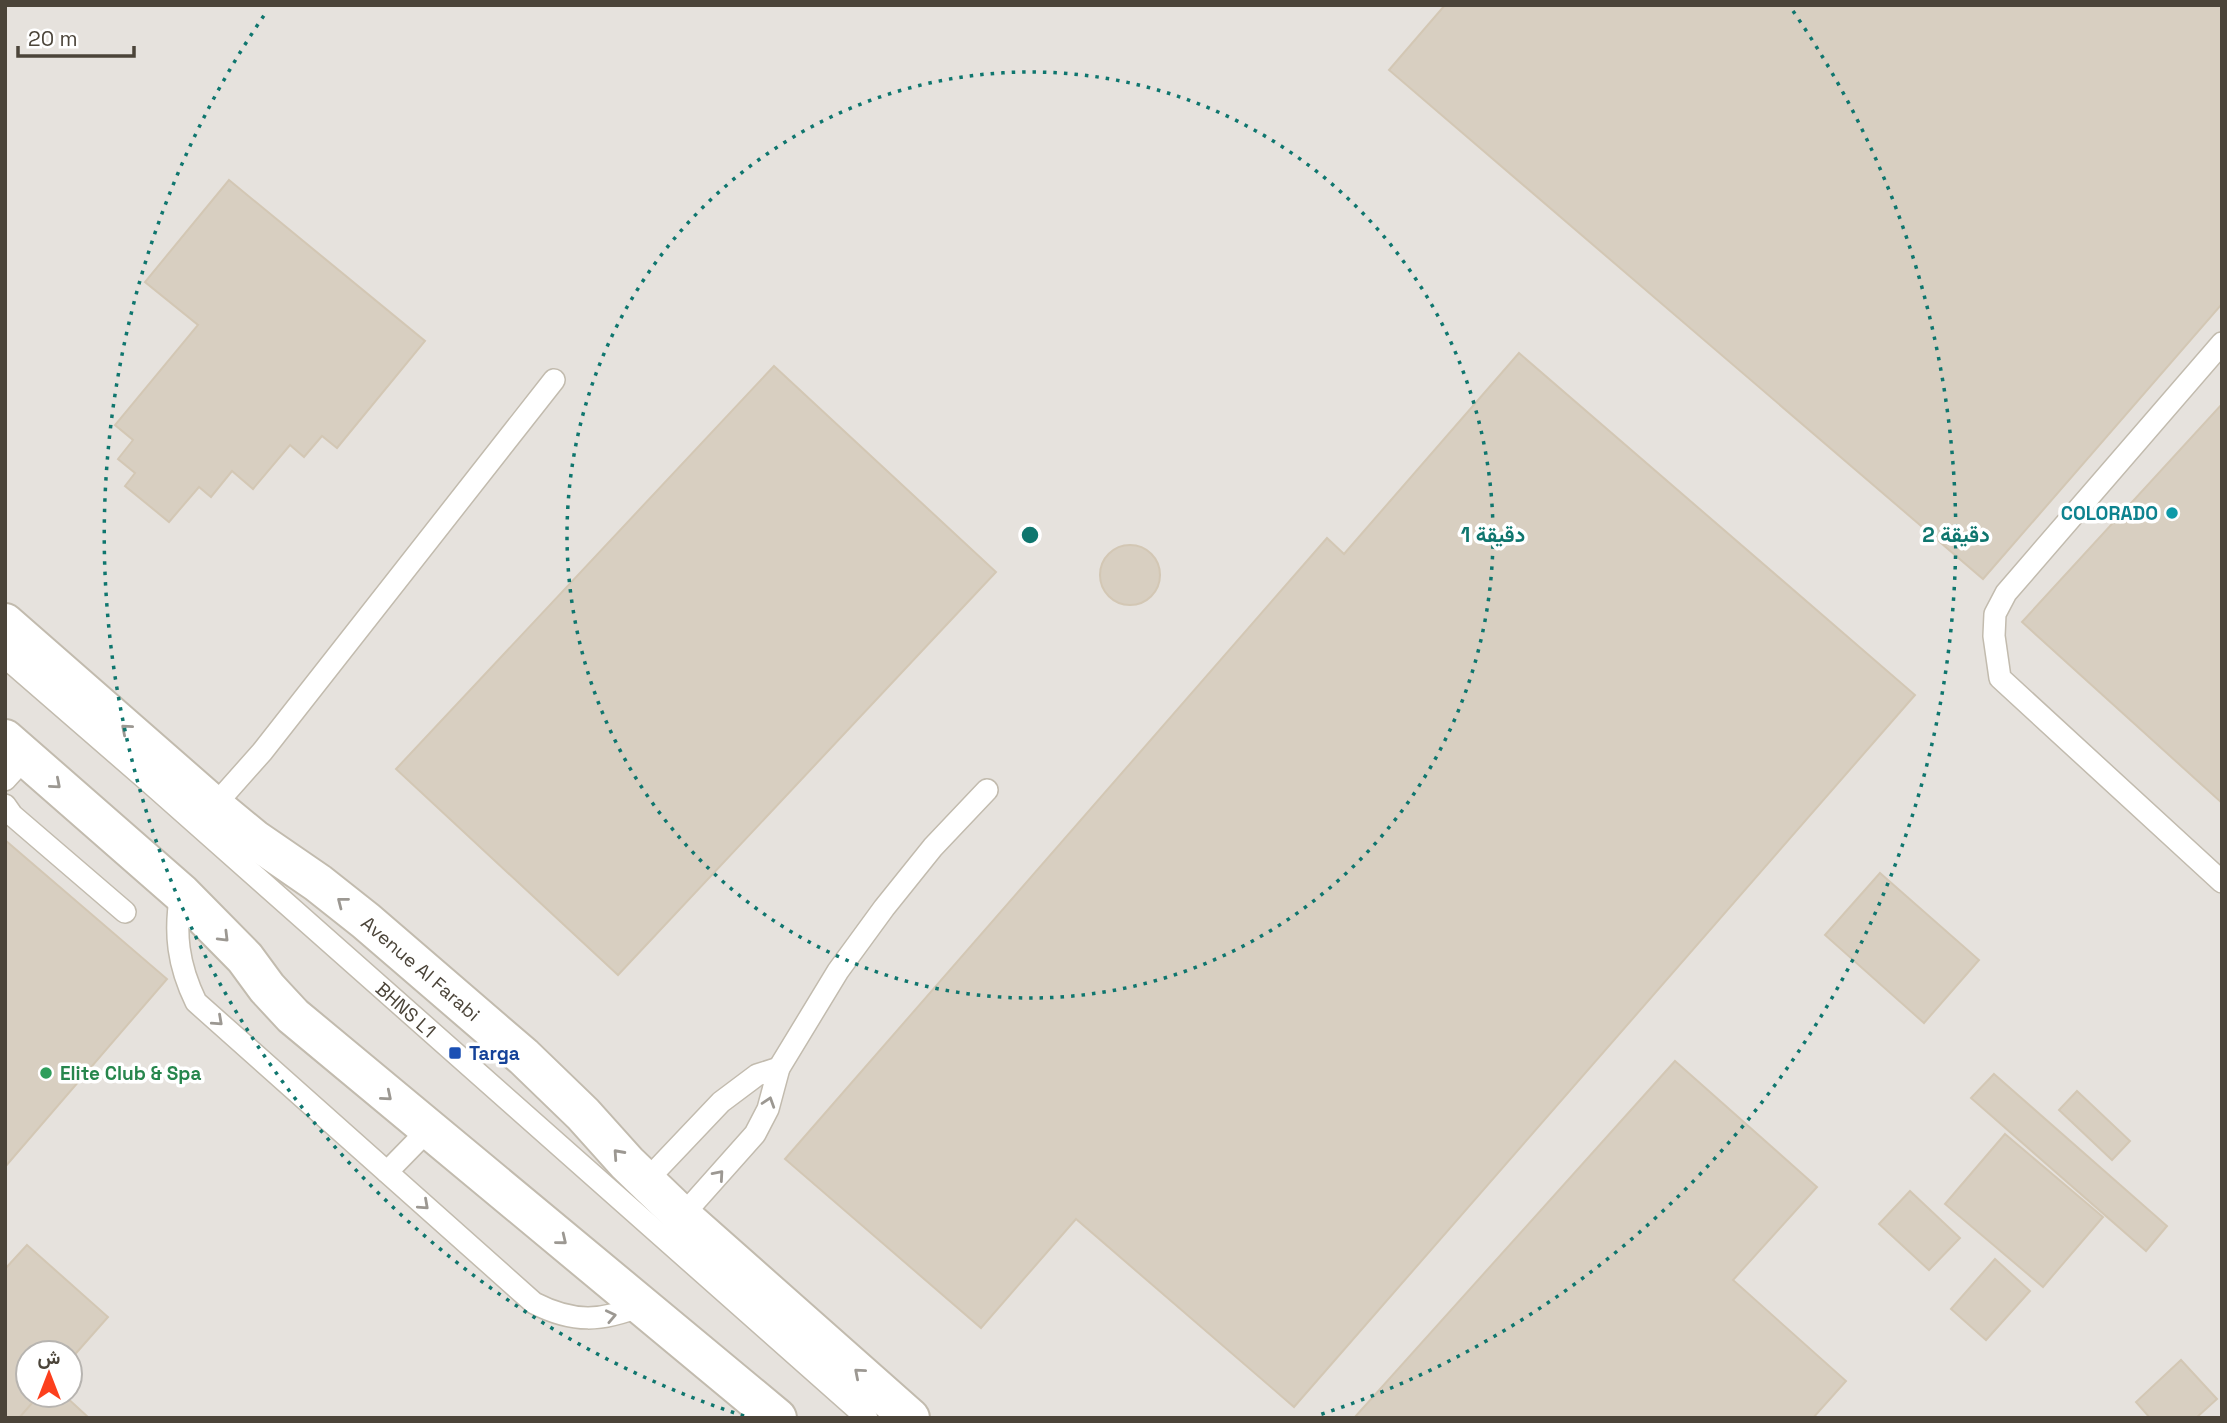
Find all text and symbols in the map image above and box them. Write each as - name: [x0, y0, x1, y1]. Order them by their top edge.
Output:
- scale bar: [18, 14, 133, 58]
- text: 20 m: [28, 25, 78, 52]
- place label: COLORADO: [2061, 501, 2158, 526]
- marker: COLORADO: [2164, 505, 2180, 521]
- text: 1 دقيقة: [1461, 521, 1525, 548]
- text: 2 دقيقة: [1922, 521, 1990, 548]
- centre of rings: [1018, 523, 1042, 547]
- one-way arrow: [122, 725, 135, 737]
- one-way arrow: [48, 776, 61, 788]
- one-way arrow: [337, 897, 350, 910]
- street label: Avenue Al Farabi: [356, 911, 485, 1027]
- one-way arrow: [216, 929, 229, 942]
- street label: BHNS L1: [370, 977, 441, 1043]
- one-way arrow: [209, 1013, 222, 1025]
- place label: Targa: [469, 1041, 520, 1066]
- marker: Targa: [447, 1045, 463, 1061]
- place label: Elite Club & Spa: [60, 1061, 201, 1086]
- marker: Elite Club & Spa: [38, 1065, 54, 1081]
- one-way arrow: [379, 1087, 391, 1100]
- one-way arrow: [761, 1096, 776, 1108]
- one-way arrow: [614, 1149, 626, 1162]
- one-way arrow: [710, 1170, 723, 1183]
- one-way arrow: [416, 1197, 429, 1209]
- one-way arrow: [554, 1232, 567, 1244]
- one-way arrow: [605, 1309, 617, 1324]
- north arrow: [14, 1339, 84, 1409]
- text: ش: [38, 1345, 61, 1370]
- one-way arrow: [854, 1368, 867, 1381]

